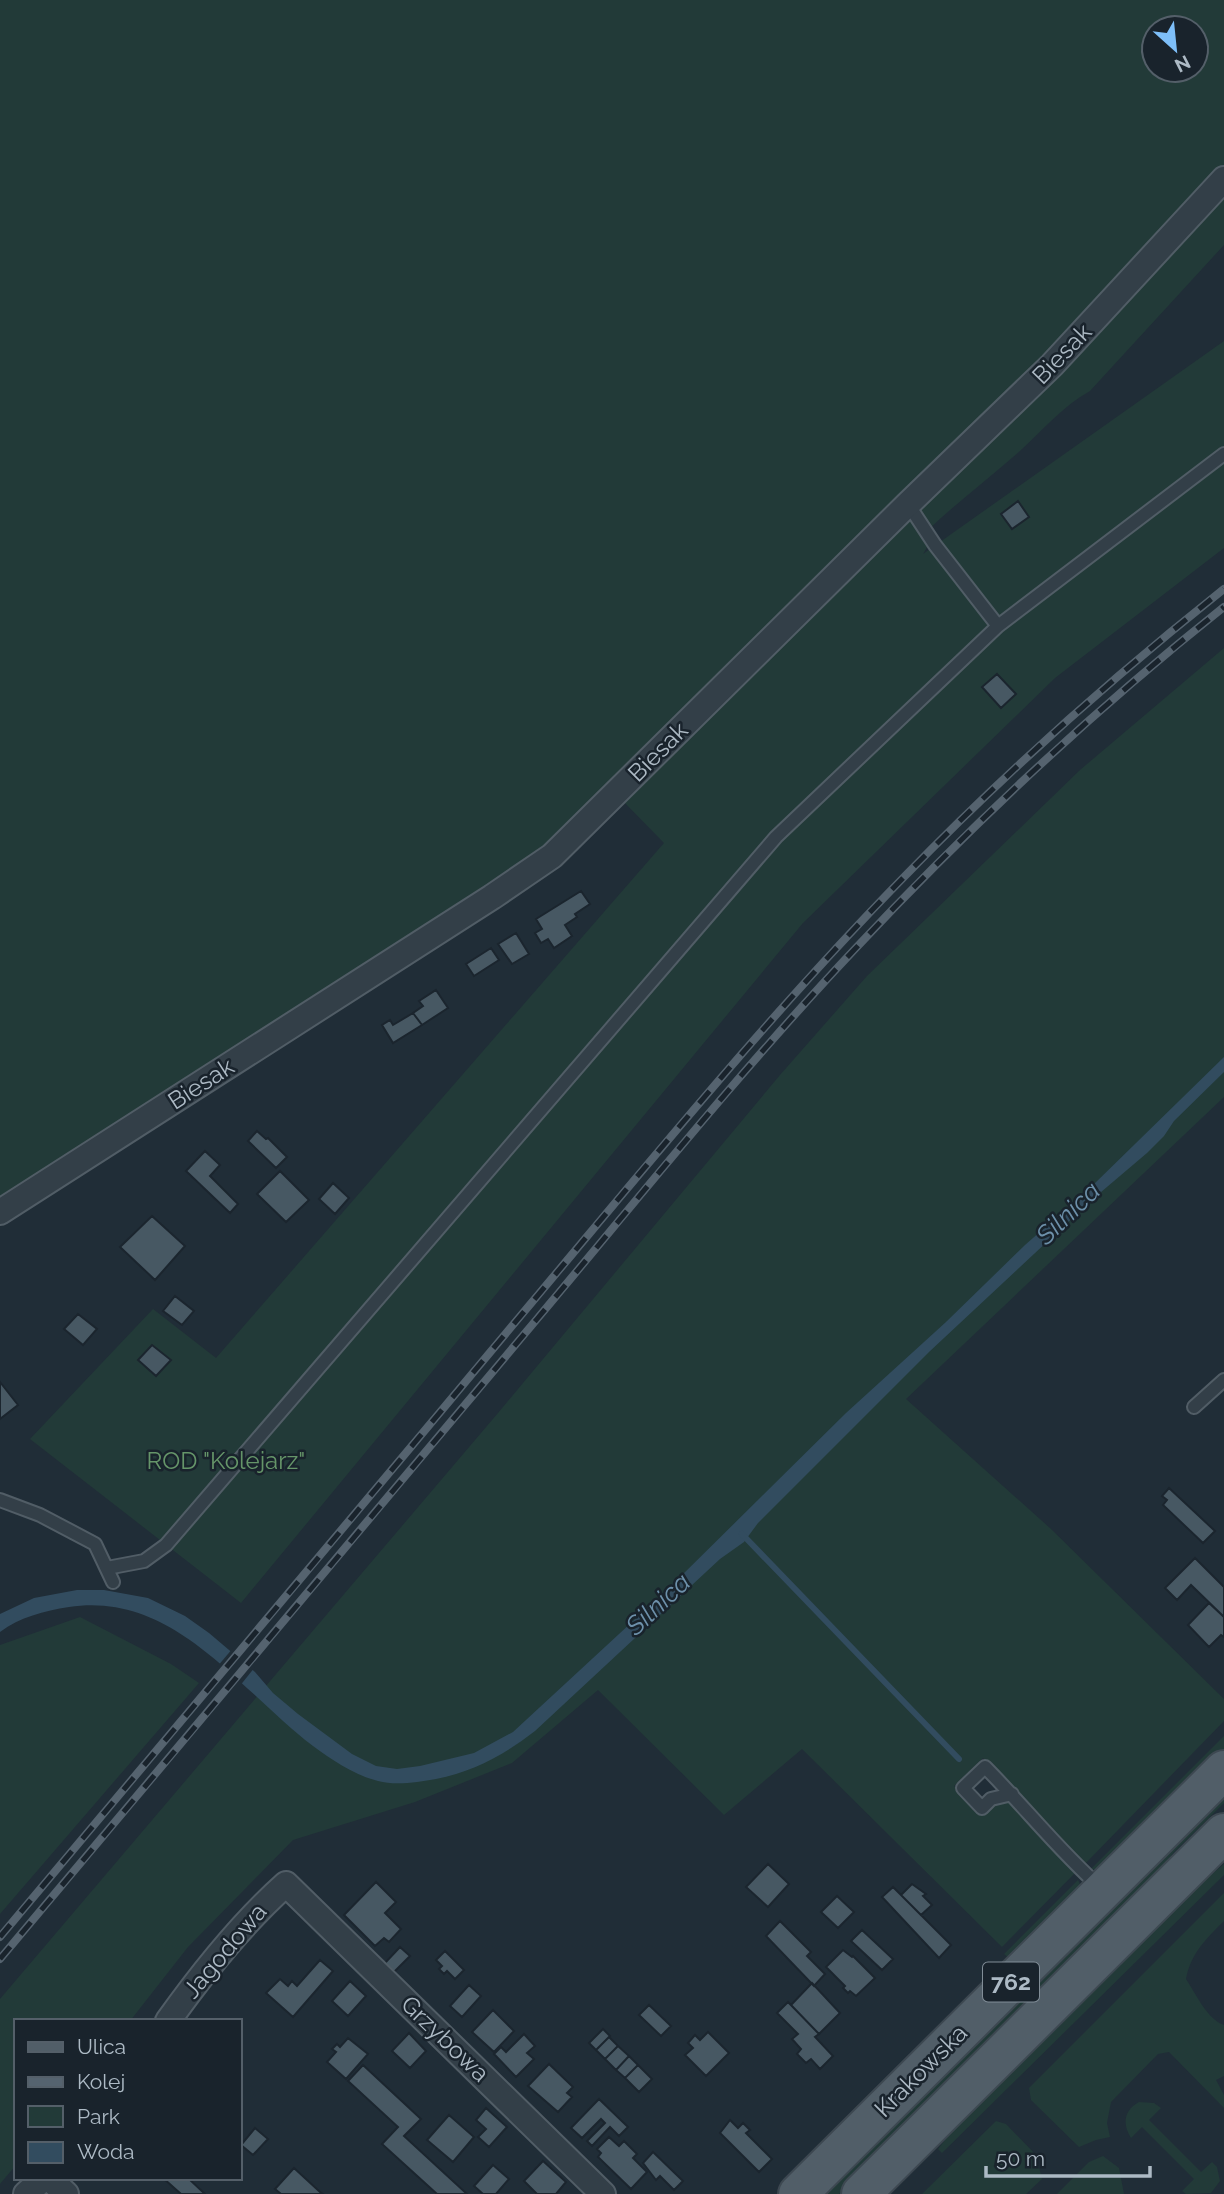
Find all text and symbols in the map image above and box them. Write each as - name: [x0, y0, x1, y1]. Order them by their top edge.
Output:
- north arrow: [1140, 14, 1210, 84]
- text: N: [1171, 51, 1194, 77]
- street label: Biesak: [1026, 317, 1098, 390]
- street label: Biesak: [622, 715, 694, 788]
- street label: Biesak: [162, 1051, 239, 1116]
- water label: Silnica: [1029, 1176, 1106, 1251]
- park label: ROD "Kolejarz": [147, 1446, 305, 1475]
- water label: Silnica: [619, 1567, 696, 1642]
- street label: Jagodowa: [177, 1897, 273, 2004]
- road number: 762: [983, 1963, 1039, 2002]
- street label: Grzybowa: [395, 1990, 495, 2088]
- street label: Krakowska: [868, 2018, 973, 2123]
- legend: [14, 2019, 242, 2180]
- text: Ulica: [77, 2034, 126, 2059]
- text: Kolej: [77, 2069, 125, 2094]
- text: Park: [77, 2104, 120, 2129]
- scale bar: [986, 2134, 1150, 2178]
- text: Woda: [77, 2139, 135, 2164]
- text: 50 m: [996, 2146, 1045, 2171]

